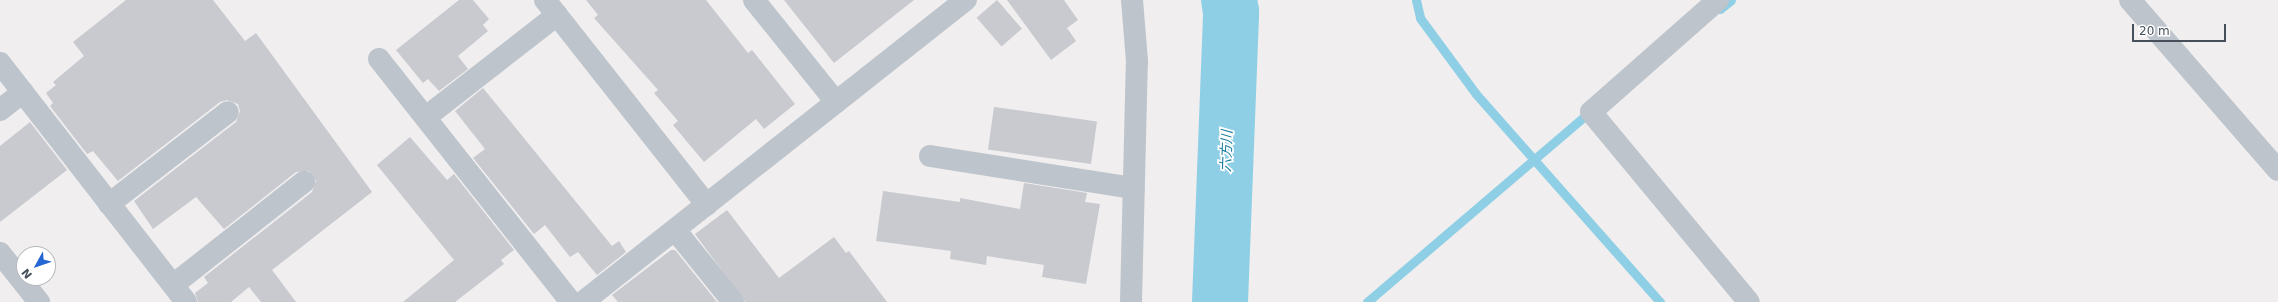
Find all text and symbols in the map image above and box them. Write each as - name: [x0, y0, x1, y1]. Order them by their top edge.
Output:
- scale bar: [2134, 16, 2228, 42]
- text: 20 m: [2139, 24, 2170, 38]
- water label: 六方川: [1217, 130, 1235, 172]
- north arrow: [16, 246, 56, 286]
- text: N: [19, 266, 35, 281]

